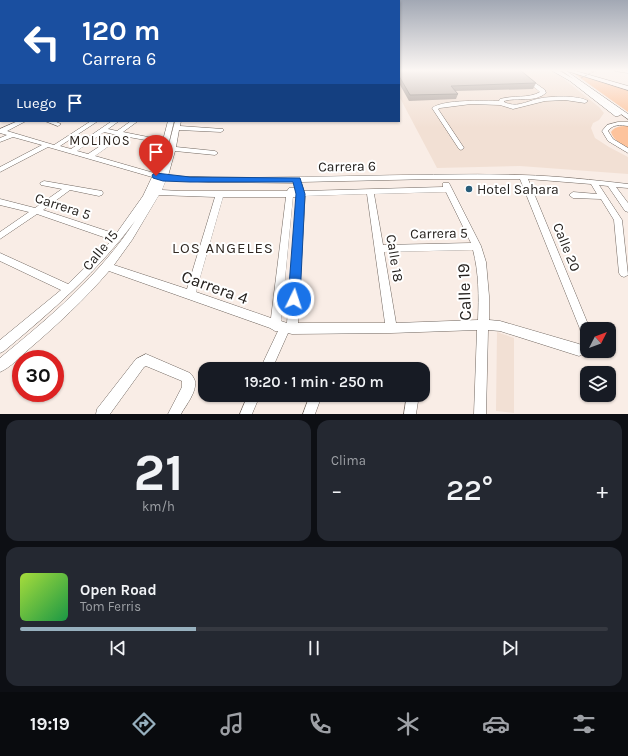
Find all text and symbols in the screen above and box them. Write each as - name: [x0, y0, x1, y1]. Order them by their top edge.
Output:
- text: 120 m: [82, 14, 160, 47]
- icon: left: [16, 16, 68, 68]
- text: Carrera 6: [82, 48, 156, 70]
- icon: arrive: [64, 92, 86, 114]
- text: Luego: [16, 94, 56, 112]
- district label: MOLINOS: [69, 133, 131, 148]
- pin: [139, 135, 173, 176]
- icon: arrive: [145, 141, 167, 163]
- street label: Carrera 6: [318, 157, 376, 176]
- place label: Hotel Sahara: [477, 181, 559, 198]
- marker: Hotel Sahara: [464, 184, 474, 194]
- street label: Carrera 5: [33, 189, 93, 223]
- street label: Calle 20: [549, 220, 584, 274]
- street label: Carrera 5: [410, 224, 468, 243]
- street label: Calle 15: [79, 227, 122, 274]
- street label: Calle 18: [382, 233, 407, 283]
- district label: LOS ANGELES: [172, 239, 274, 257]
- street label: Calle 19: [453, 263, 475, 321]
- street label: Carrera 4: [179, 266, 252, 309]
- position arrow: [273, 278, 315, 320]
- north arrow: [580, 322, 616, 358]
- map controls: [580, 322, 616, 402]
- speed limit sign: 30: [12, 350, 64, 402]
- button: layers: [580, 366, 616, 402]
- text: 19:20 · 1 min · 250 m: [244, 373, 384, 391]
- text: 21: [134, 442, 184, 503]
- text: Clima: [331, 453, 366, 468]
- text: 22°: [446, 472, 493, 508]
- text: −: [331, 478, 343, 504]
- text: +: [596, 478, 608, 504]
- text: km/h: [142, 499, 175, 514]
- text: Open Road: [80, 581, 157, 599]
- text: Tom Ferris: [80, 599, 141, 614]
- icon: previous: [107, 637, 129, 659]
- icon: pause: [303, 637, 325, 659]
- icon: next: [499, 637, 521, 659]
- icon: directions: [130, 710, 158, 738]
- icon: music: [218, 710, 246, 738]
- icon: phone: [306, 710, 334, 738]
- icon: climate: [394, 710, 422, 738]
- icon: car: [482, 710, 510, 738]
- icon: filters: [570, 710, 598, 738]
- text: 19:19: [30, 713, 70, 735]

